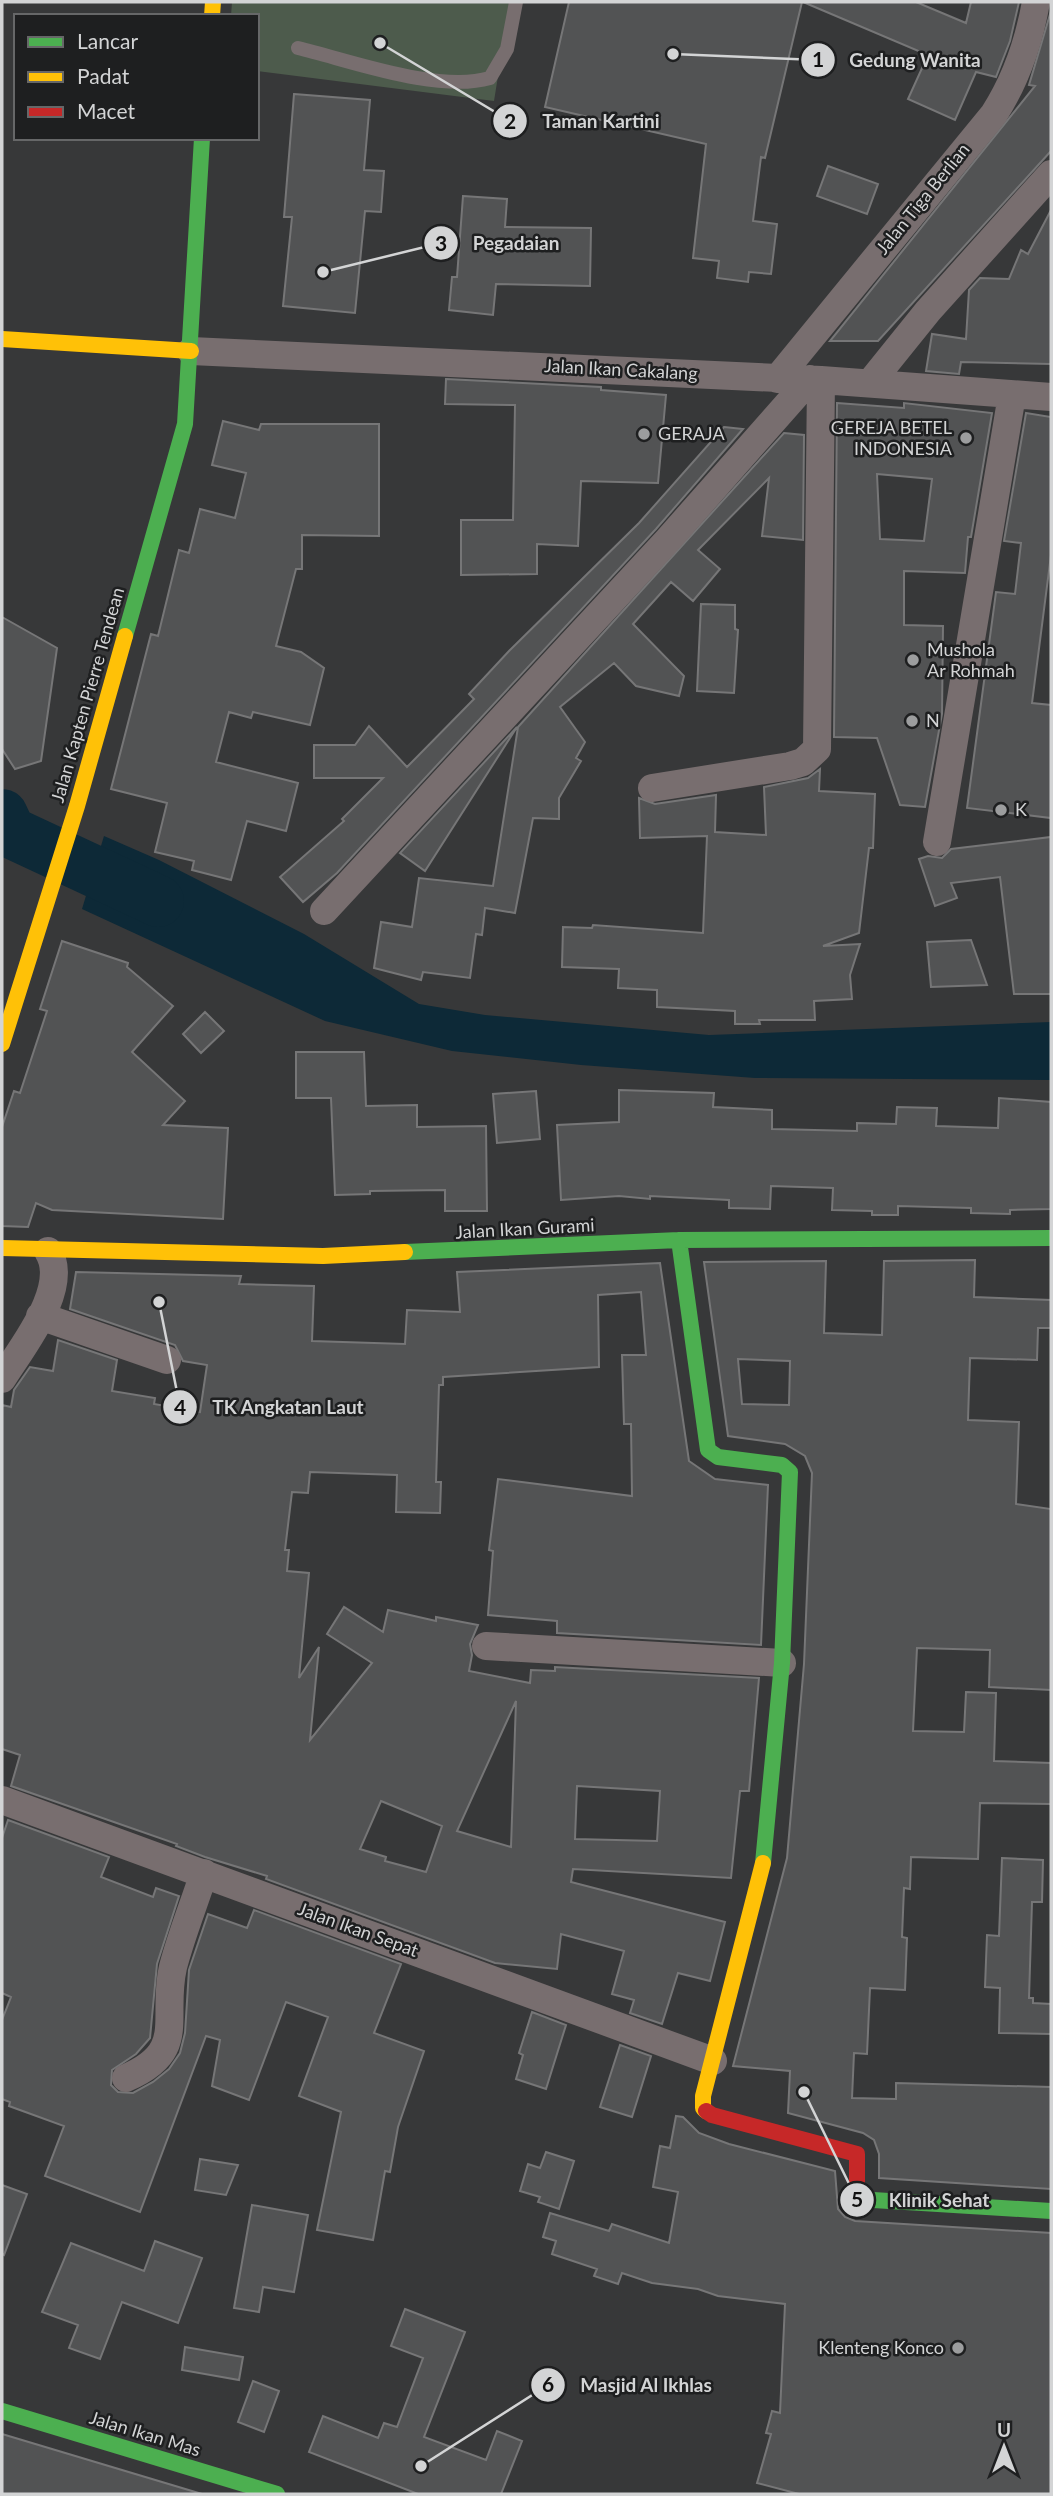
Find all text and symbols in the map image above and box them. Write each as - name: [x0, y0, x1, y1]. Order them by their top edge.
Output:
- legend: [14, 14, 259, 140]
- text: Lancar: [77, 28, 138, 53]
- callout: Gedung Wanita: [801, 40, 995, 80]
- text: 1: [812, 46, 824, 71]
- text: Gedung Wanita: [849, 48, 981, 71]
- text: Padat: [77, 63, 130, 88]
- text: Macet: [77, 98, 135, 123]
- callout: Taman Kartini: [493, 101, 673, 141]
- text: 2: [504, 108, 516, 133]
- text: Taman Kartini: [542, 109, 660, 132]
- street label: Jalan Tiga Berlian: [871, 138, 974, 258]
- callout: Pegadaian: [424, 223, 573, 263]
- text: 3: [435, 230, 447, 255]
- text: Pegadaian: [473, 231, 559, 254]
- street label: Jalan Ikan Cakalang: [544, 354, 698, 384]
- place label: GEREJA BETEL INDONESIA: [831, 416, 953, 459]
- place label: GERAJA: [658, 422, 725, 444]
- marker: GERAJA: [636, 426, 652, 442]
- marker: GEREJA BETEL INDONESIA: [958, 430, 974, 446]
- street label: Jalan Kapten Pierre Tendean: [46, 585, 128, 805]
- place label: Mushola Ar Rohmah: [927, 638, 1015, 681]
- marker: Mushola Ar Rohmah: [905, 652, 921, 668]
- place label: N: [926, 709, 940, 731]
- marker: N: [904, 713, 920, 729]
- place label: K: [1015, 798, 1027, 820]
- marker: K: [993, 802, 1009, 818]
- street label: Jalan Ikan Gurami: [455, 1213, 595, 1243]
- callout: TK Angkatan Laut: [163, 1387, 378, 1427]
- text: 4: [174, 1394, 186, 1419]
- text: TK Angkatan Laut: [212, 1395, 364, 1418]
- street label: Jalan Ikan Sepat: [295, 1897, 422, 1961]
- callout: Klinik Sehat: [840, 2180, 1003, 2220]
- text: 5: [851, 2186, 863, 2211]
- text: Klinik Sehat: [889, 2188, 989, 2211]
- place label: Klenteng Konco: [818, 2336, 944, 2358]
- marker: Klenteng Konco: [950, 2340, 966, 2356]
- callout: Masjid Al Ikhlas: [530, 2365, 726, 2405]
- text: 6: [542, 2371, 554, 2396]
- text: Masjid Al Ikhlas: [580, 2373, 712, 2396]
- street label: Jalan Ikan Mas: [87, 2406, 204, 2460]
- north arrow: [969, 2412, 1039, 2482]
- text: U: [997, 2418, 1011, 2441]

